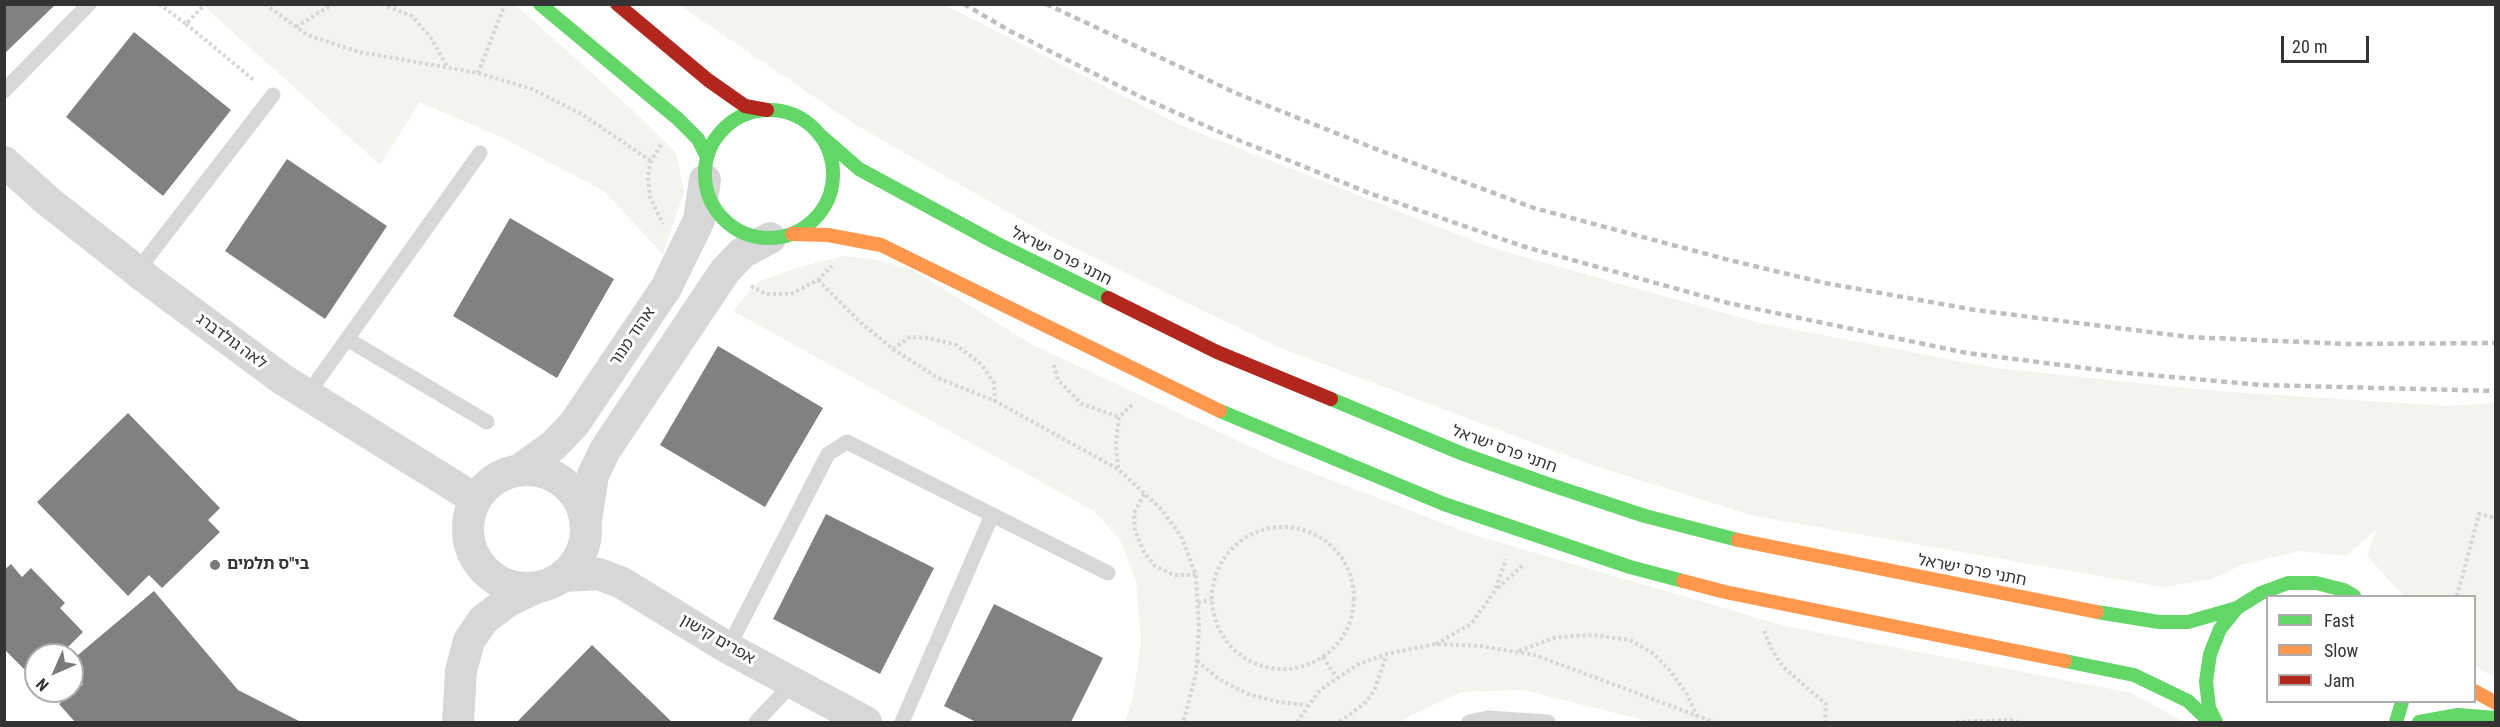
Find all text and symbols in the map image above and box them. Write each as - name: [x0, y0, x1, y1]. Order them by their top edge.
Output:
- scale bar: [2284, 24, 2372, 62]
- text: 20 m: [2292, 36, 2327, 57]
- street label: חתני פרס ישראל: [1007, 223, 1115, 291]
- street label: אהוד מנור: [606, 304, 660, 370]
- street label: לאה גולדברג: [192, 310, 270, 374]
- street label: חתני פרס ישראל: [1449, 422, 1559, 478]
- street label: חתני פרס ישראל: [1916, 551, 2028, 591]
- place label: בי"ס תלמים: [227, 555, 309, 575]
- marker: בי"ס תלמים: [208, 558, 222, 572]
- legend: [2266, 595, 2476, 703]
- text: Fast: [2324, 610, 2355, 631]
- street label: אפרים קישון: [676, 611, 758, 669]
- text: Slow: [2324, 640, 2358, 661]
- north arrow: [24, 643, 84, 703]
- text: Jam: [2324, 670, 2355, 691]
- text: N: [32, 674, 53, 695]

